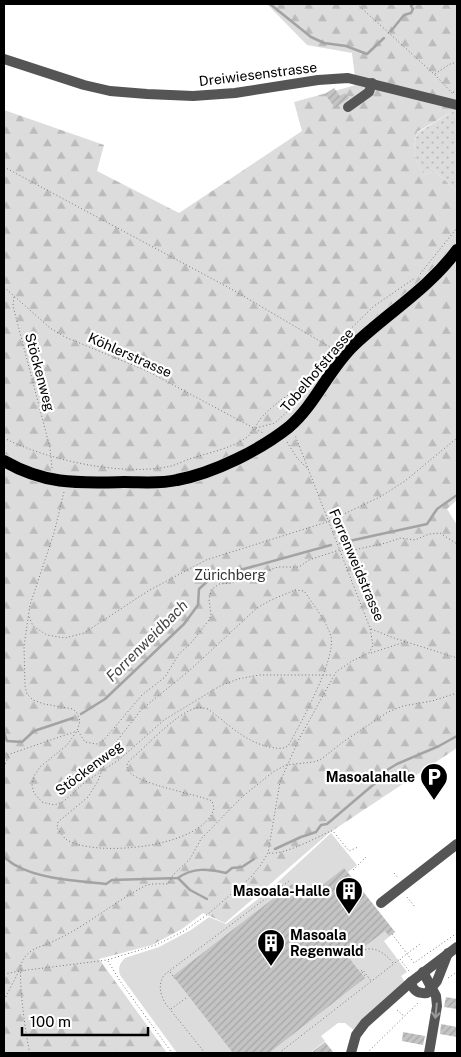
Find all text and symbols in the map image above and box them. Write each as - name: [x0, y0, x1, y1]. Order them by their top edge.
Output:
- street label: Dreiwiesenstrasse: [198, 59, 318, 89]
- street label: Tobelhofstrasse: [277, 325, 357, 415]
- street label: Köhlerstrasse: [86, 329, 174, 381]
- street label: Stöckenweg: [22, 331, 58, 413]
- street label: Forrenweidstrasse: [326, 506, 388, 624]
- park label: Zürichberg: [194, 567, 266, 583]
- water label: Forrenweidbach: [102, 596, 191, 685]
- street label: Stöckenweg: [52, 737, 126, 799]
- parking icon: Masoalahalle: [419, 762, 449, 801]
- place label: Masoalahalle: [326, 769, 415, 785]
- building icon: Masoala-Halle: [334, 876, 364, 915]
- place label: Masoala-Halle: [233, 883, 330, 899]
- place label: Masoala Regenwald: [290, 927, 364, 959]
- building icon: Masoala Regenwald: [256, 928, 286, 967]
- one-way arrow: [431, 1003, 441, 1019]
- scale bar: [22, 1004, 149, 1036]
- text: 100 m: [30, 1013, 71, 1030]

